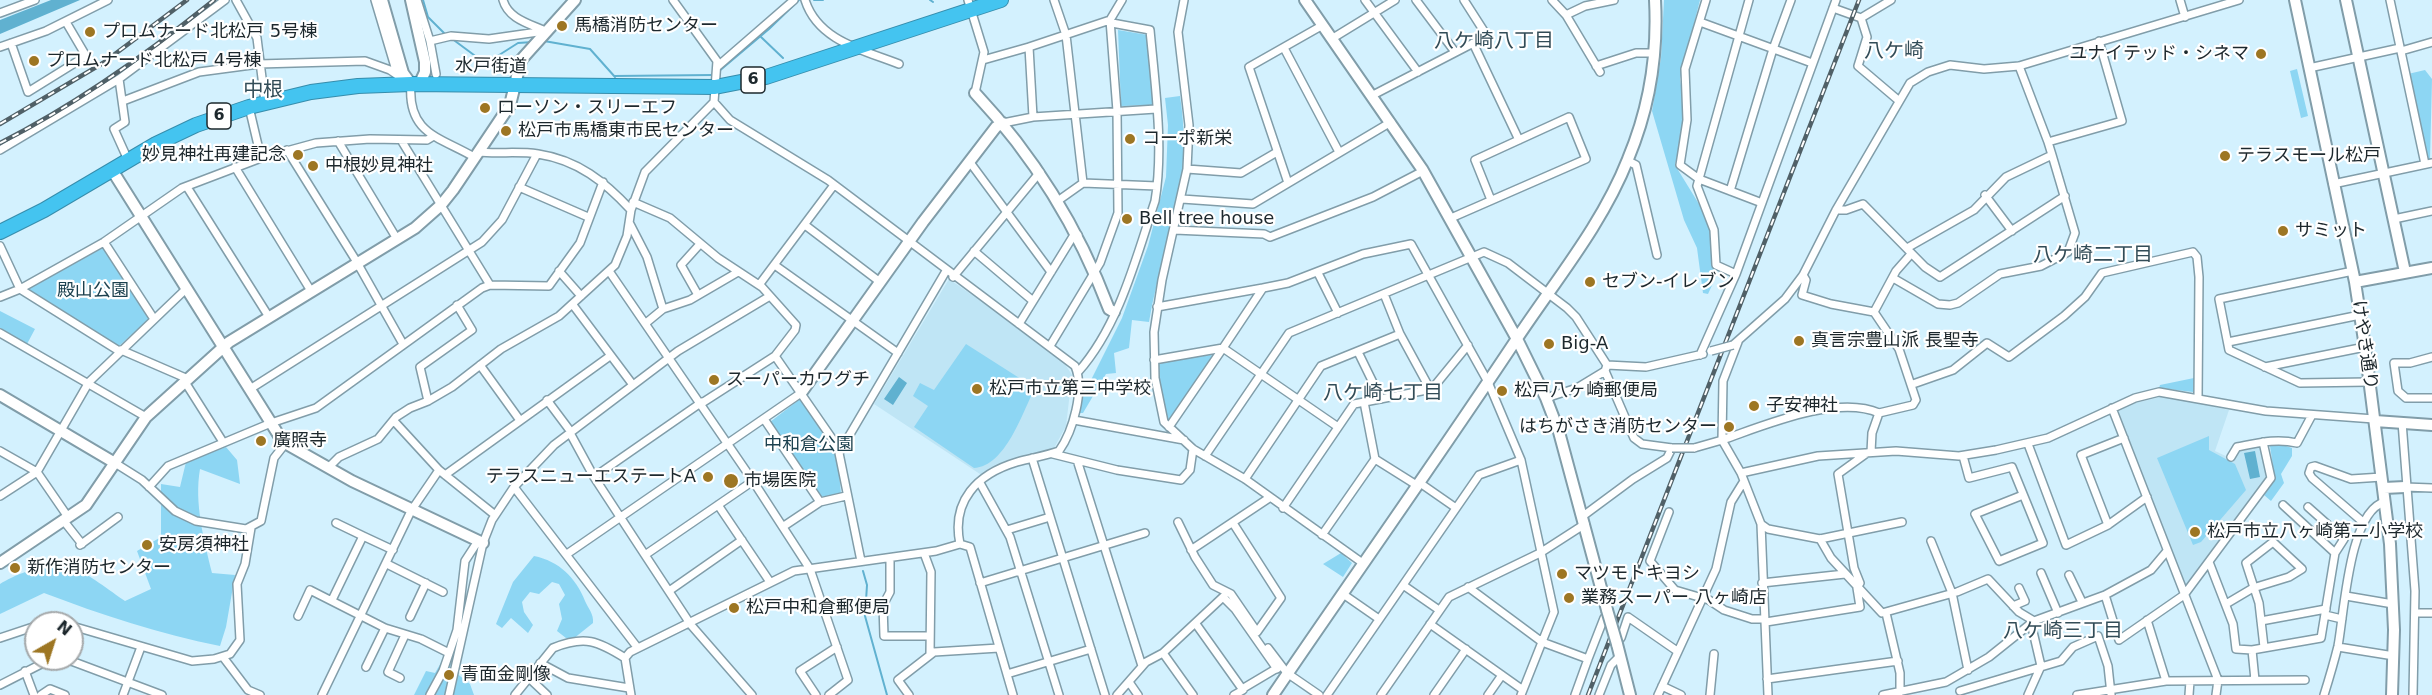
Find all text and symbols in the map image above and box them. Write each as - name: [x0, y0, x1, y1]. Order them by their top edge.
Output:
- place label: 馬橋消防センター: [574, 15, 718, 37]
- marker: 馬橋消防センター: [555, 19, 569, 33]
- place label: プロムナード北松戸 5号棟: [102, 21, 317, 43]
- marker: プロムナード北松戸 5号棟: [83, 25, 97, 39]
- district label: 八ケ崎八丁目: [1434, 30, 1554, 54]
- district label: 八ケ崎: [1864, 40, 1924, 64]
- place label: ユナイテッド・シネマ: [2069, 43, 2249, 65]
- marker: ユナイテッド・シネマ: [2254, 47, 2268, 61]
- place label: プロムナード北松戸 4号棟: [46, 50, 261, 72]
- marker: プロムナード北松戸 4号棟: [27, 54, 41, 68]
- street label: 水戸街道: [455, 56, 527, 78]
- road number: 6: [741, 67, 765, 93]
- district label: 中根: [243, 79, 283, 103]
- place label: ローソン・スリーエフ: [497, 97, 677, 119]
- marker: ローソン・スリーエフ: [478, 101, 492, 115]
- road number: 6: [207, 103, 231, 129]
- place label: 松戸市馬橋東市民センター: [518, 120, 734, 142]
- marker: 松戸市馬橋東市民センター: [499, 124, 513, 138]
- place label: コーポ新栄: [1142, 128, 1232, 150]
- marker: コーポ新栄: [1123, 132, 1137, 146]
- place label: 妙見神社再建記念: [142, 144, 286, 166]
- place label: テラスモール松戸: [2237, 145, 2381, 167]
- marker: 妙見神社再建記念: [291, 148, 305, 162]
- marker: テラスモール松戸: [2218, 149, 2232, 163]
- place label: 中根妙見神社: [325, 155, 433, 177]
- marker: 中根妙見神社: [306, 159, 320, 173]
- place label: Bell tree house: [1139, 208, 1274, 230]
- marker: Bell tree house: [1120, 212, 1134, 226]
- place label: サミット: [2295, 220, 2367, 242]
- marker: サミット: [2276, 224, 2290, 238]
- district label: 八ケ崎二丁目: [2033, 244, 2153, 268]
- place label: セブン-イレブン: [1602, 271, 1734, 293]
- marker: セブン-イレブン: [1583, 275, 1597, 289]
- park label: 殿山公園: [57, 280, 129, 302]
- street label: けやき通り: [2347, 299, 2381, 391]
- place label: 真言宗豊山派 長聖寺: [1811, 330, 1979, 352]
- place label: Big-A: [1561, 333, 1608, 355]
- marker: 真言宗豊山派 長聖寺: [1792, 334, 1806, 348]
- marker: Big-A: [1542, 337, 1556, 351]
- place label: スーパーカワグチ: [726, 369, 870, 391]
- marker: スーパーカワグチ: [707, 373, 721, 387]
- place label: 松戸市立第三中学校: [989, 378, 1151, 400]
- place label: 松戸八ヶ崎郵便局: [1514, 380, 1658, 402]
- marker: 松戸市立第三中学校: [970, 382, 984, 396]
- district label: 八ケ崎七丁目: [1323, 382, 1443, 406]
- marker: 松戸八ヶ崎郵便局: [1495, 384, 1509, 398]
- place label: 子安神社: [1766, 395, 1838, 417]
- marker: 子安神社: [1747, 399, 1761, 413]
- place label: はちがさき消防センター: [1519, 416, 1717, 438]
- marker: はちがさき消防センター: [1722, 420, 1736, 434]
- place label: 廣照寺: [273, 430, 327, 452]
- marker: 廣照寺: [254, 434, 268, 448]
- park label: 中和倉公園: [764, 434, 854, 456]
- place label: テラスニューエステートA: [486, 466, 696, 488]
- marker: テラスニューエステートA: [701, 470, 715, 484]
- place label: 市場医院: [744, 470, 816, 492]
- marker: 市場医院: [722, 472, 740, 490]
- place label: 松戸市立八ヶ崎第二小学校: [2207, 521, 2423, 543]
- marker: 松戸市立八ヶ崎第二小学校: [2188, 525, 2202, 539]
- place label: 安房須神社: [159, 534, 249, 556]
- marker: 安房須神社: [140, 538, 154, 552]
- place label: 新作消防センター: [27, 557, 171, 579]
- marker: 新作消防センター: [8, 561, 22, 575]
- place label: マツモトキヨシ: [1574, 563, 1700, 585]
- marker: マツモトキヨシ: [1555, 567, 1569, 581]
- place label: 業務スーパー 八ヶ崎店: [1581, 587, 1767, 609]
- marker: 業務スーパー 八ヶ崎店: [1562, 591, 1576, 605]
- place label: 松戸中和倉郵便局: [746, 597, 890, 619]
- marker: 松戸中和倉郵便局: [727, 601, 741, 615]
- north arrow: [24, 611, 84, 671]
- text: N: [53, 617, 76, 640]
- district label: 八ケ崎三丁目: [2003, 620, 2123, 644]
- place label: 青面金剛像: [461, 664, 551, 686]
- marker: 青面金剛像: [442, 668, 456, 682]

